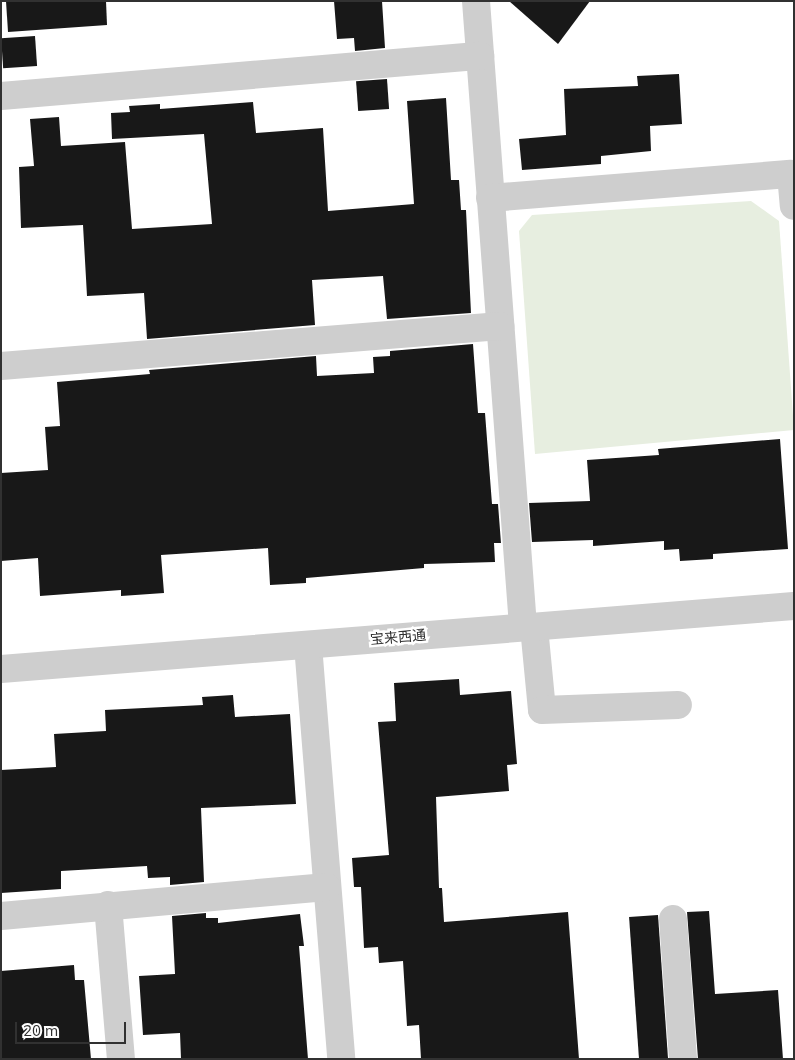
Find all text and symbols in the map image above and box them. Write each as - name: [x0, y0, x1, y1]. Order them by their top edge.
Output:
- street label: 宝来西通: [369, 626, 427, 648]
- scale bar: [18, 1012, 129, 1044]
- text: 20 m: [23, 1021, 58, 1040]

